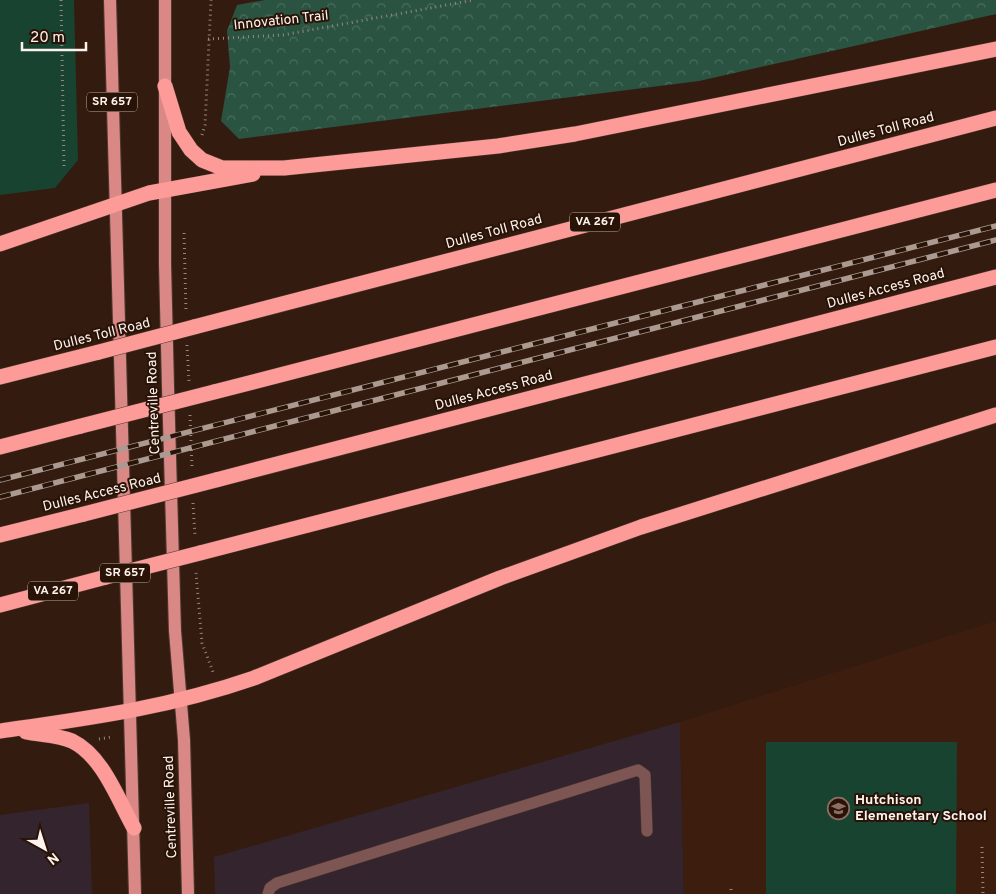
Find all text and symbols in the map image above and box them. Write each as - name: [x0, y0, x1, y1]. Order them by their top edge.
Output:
- street label: Innovation Trail: [233, 8, 329, 34]
- scale bar: [22, 20, 86, 52]
- text: 20 m: [30, 29, 65, 48]
- road number: SR 657: [87, 92, 137, 111]
- street label: Dulles Toll Road: [836, 109, 936, 151]
- street label: Dulles Toll Road: [444, 211, 544, 253]
- road number: VA 267: [570, 212, 620, 232]
- street label: Dulles Access Road: [825, 265, 947, 313]
- street label: Dulles Toll Road: [52, 315, 152, 355]
- street label: Centreville Road: [144, 351, 164, 455]
- street label: Dulles Access Road: [433, 367, 555, 415]
- street label: Dulles Access Road: [41, 470, 163, 516]
- road number: SR 657: [100, 564, 150, 582]
- road number: VA 267: [28, 582, 78, 600]
- street label: Centreville Road: [161, 755, 181, 859]
- place label: Hutchison Elemenetary School: [855, 792, 987, 825]
- school or university icon: Hutchison Elemenetary School: [827, 796, 851, 820]
- north arrow: [20, 824, 70, 874]
- text: N: [43, 848, 61, 868]

